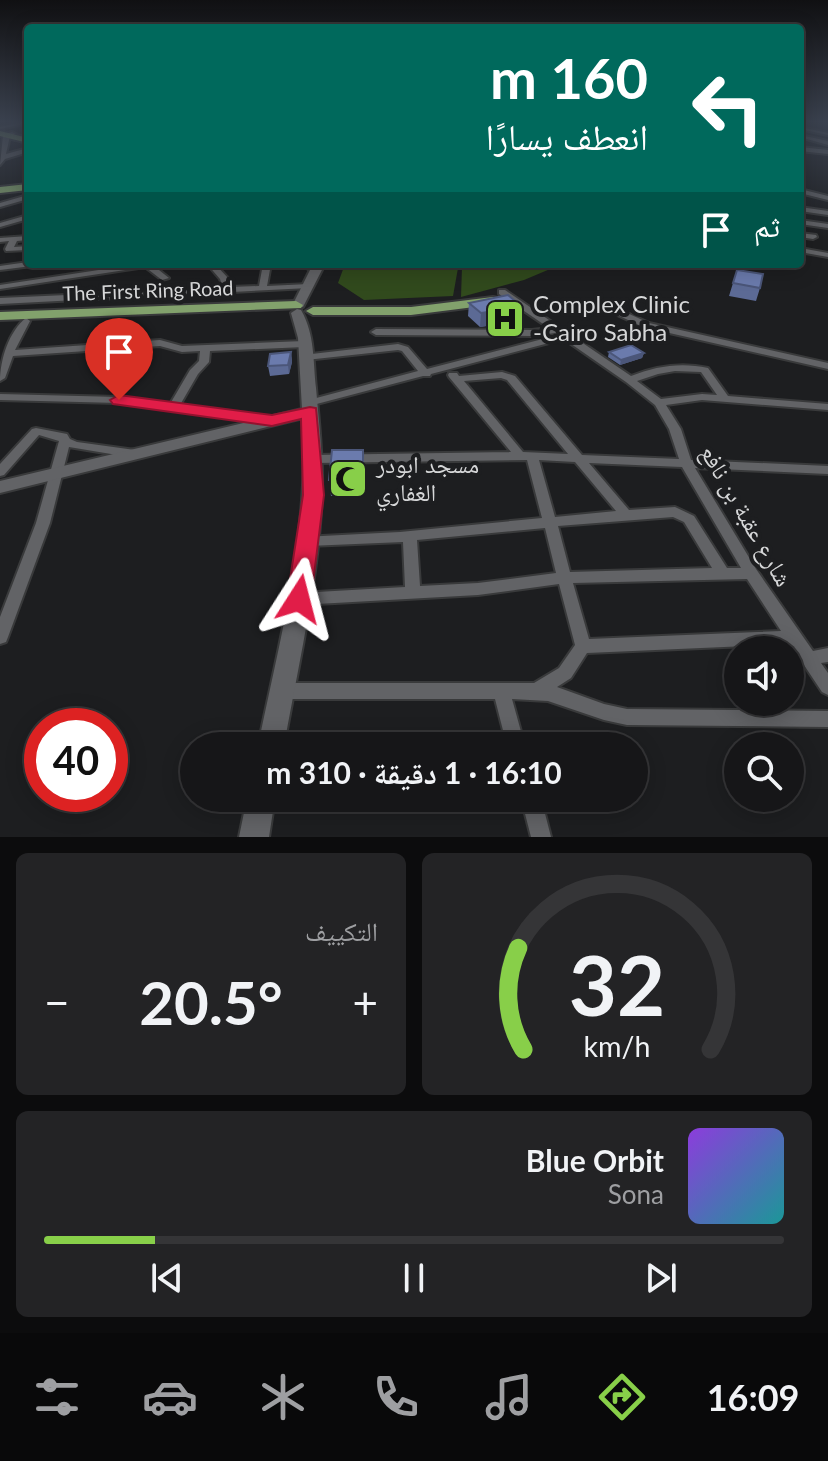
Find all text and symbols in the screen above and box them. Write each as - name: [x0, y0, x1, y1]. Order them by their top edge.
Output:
- text: 160 m: [490, 44, 648, 111]
- icon: left: [676, 56, 780, 160]
- text: انعطف يسارًا: [486, 114, 648, 158]
- text: ثم: [754, 207, 780, 243]
- icon: arrive: [694, 208, 738, 252]
- street label: The First Ring Road: [62, 275, 234, 305]
- place label: Complex Clinic -Cairo Sabha: [533, 289, 690, 346]
- hospital icon: Complex Clinic -Cairo Sabha: [484, 298, 526, 340]
- pin: [85, 318, 153, 400]
- icon: arrive: [97, 330, 141, 374]
- street label: شارع عقبة بن نافع: [693, 440, 799, 592]
- place label: مسجد ابودر الغفاري: [375, 449, 479, 512]
- mosque icon: مسجد ابودر الغفاري: [327, 458, 369, 500]
- position arrow: [257, 557, 341, 641]
- map controls: [724, 636, 804, 812]
- button: sound: [724, 636, 804, 716]
- speed limit sign: 40: [24, 708, 128, 812]
- button: search: [724, 732, 804, 812]
- text: 16:10 · 1 دقيقة · 310 m: [266, 754, 562, 790]
- text: التكييف: [305, 915, 378, 947]
- text: 32: [569, 934, 665, 1034]
- text: 20.5°: [139, 966, 283, 1038]
- text: −: [44, 976, 70, 1028]
- text: +: [352, 976, 378, 1028]
- text: km/h: [584, 1029, 650, 1063]
- text: Blue Orbit: [526, 1142, 664, 1178]
- text: Sona: [608, 1178, 664, 1210]
- icon: previous: [145, 1256, 189, 1300]
- icon: pause: [392, 1256, 436, 1300]
- icon: next: [639, 1256, 683, 1300]
- icon: filters: [29, 1369, 85, 1425]
- icon: car: [142, 1369, 198, 1425]
- icon: climate: [255, 1369, 311, 1425]
- icon: phone: [368, 1369, 424, 1425]
- icon: music: [481, 1369, 537, 1425]
- icon: directions: [594, 1369, 650, 1425]
- text: 16:09: [707, 1375, 800, 1419]

